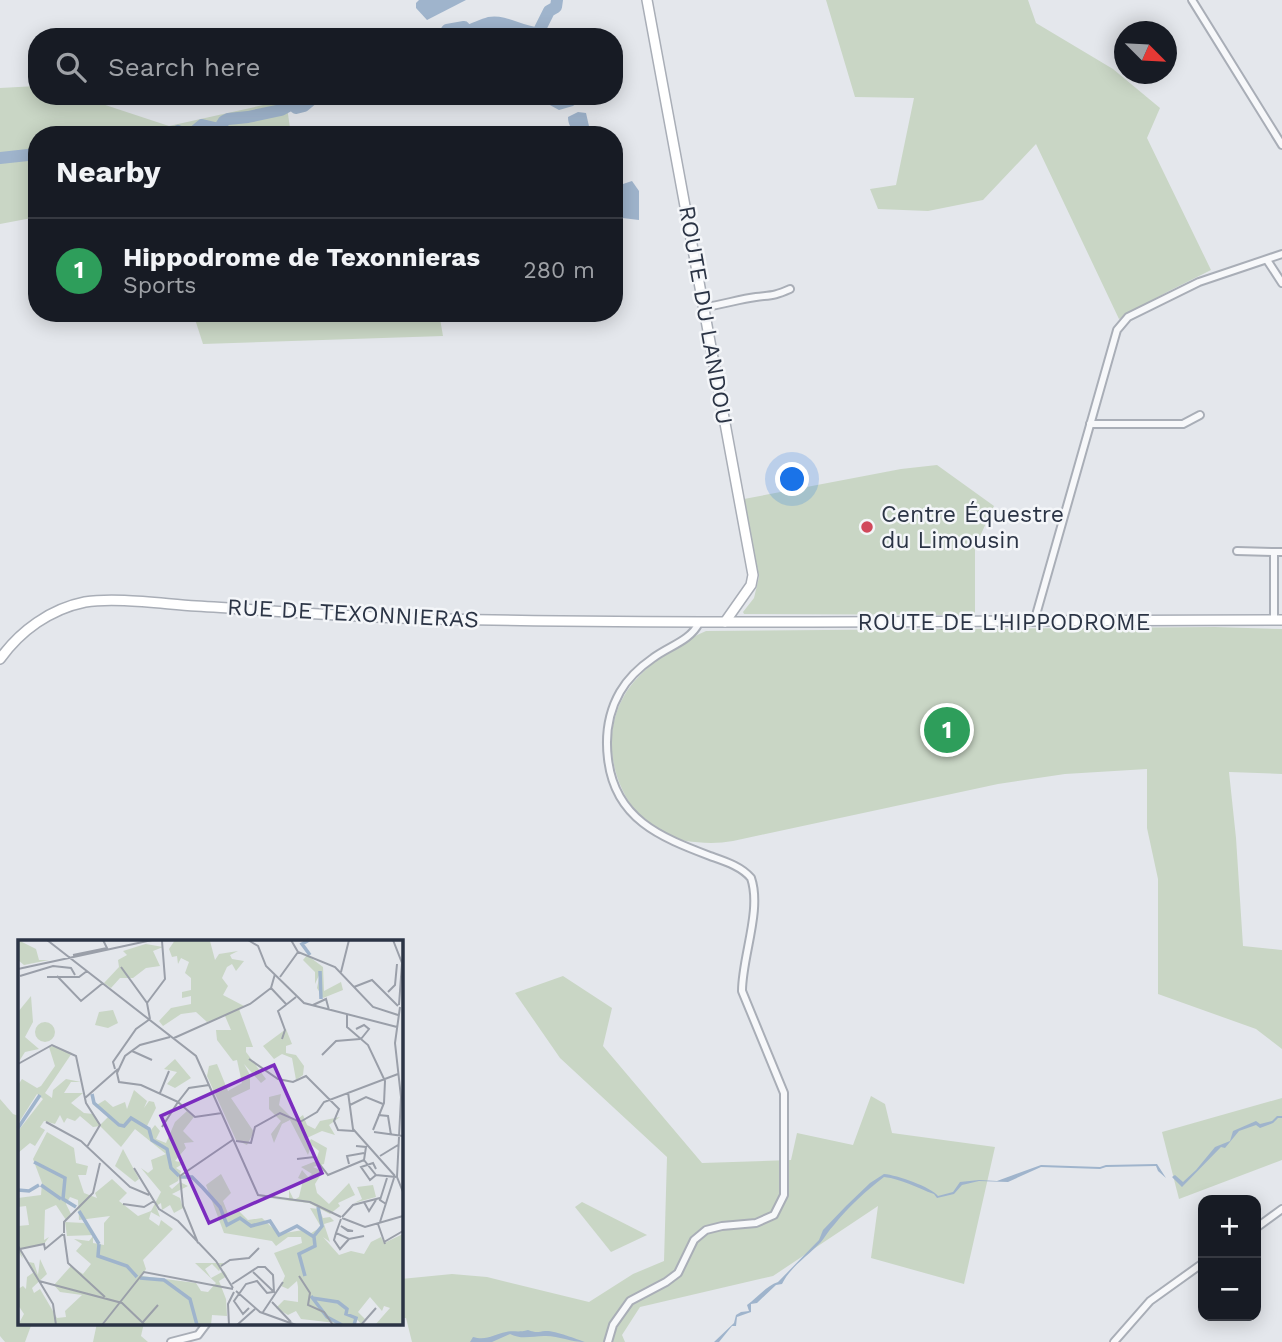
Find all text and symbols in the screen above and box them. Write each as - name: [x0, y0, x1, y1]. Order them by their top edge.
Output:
- north arrow: [1114, 21, 1177, 84]
- search box: [28, 28, 623, 105]
- icon: search: [52, 48, 90, 86]
- text: Search here: [108, 52, 260, 82]
- text: Nearby: [56, 154, 161, 189]
- street label: ROUTE DU LANDOU: [673, 204, 738, 427]
- text: Hippodrome de Texonnieras: [123, 242, 480, 272]
- text: 1: [74, 257, 84, 284]
- text: 280 m: [523, 257, 595, 284]
- text: Sports: [123, 272, 196, 299]
- your location: [775, 462, 809, 496]
- place label: Centre Équestre du Limousin: [881, 501, 1064, 554]
- marker: Centre Équestre du Limousin: [859, 519, 875, 535]
- street label: RUE DE TEXONNIERAS: [226, 593, 479, 634]
- street label: ROUTE DE L'HIPPODROME: [858, 609, 1150, 636]
- pin: 1: [924, 704, 970, 756]
- inset map: [18, 940, 402, 1324]
- map controls: [1198, 1195, 1261, 1321]
- button: +: [1198, 1195, 1261, 1258]
- button: −: [1198, 1258, 1261, 1321]

